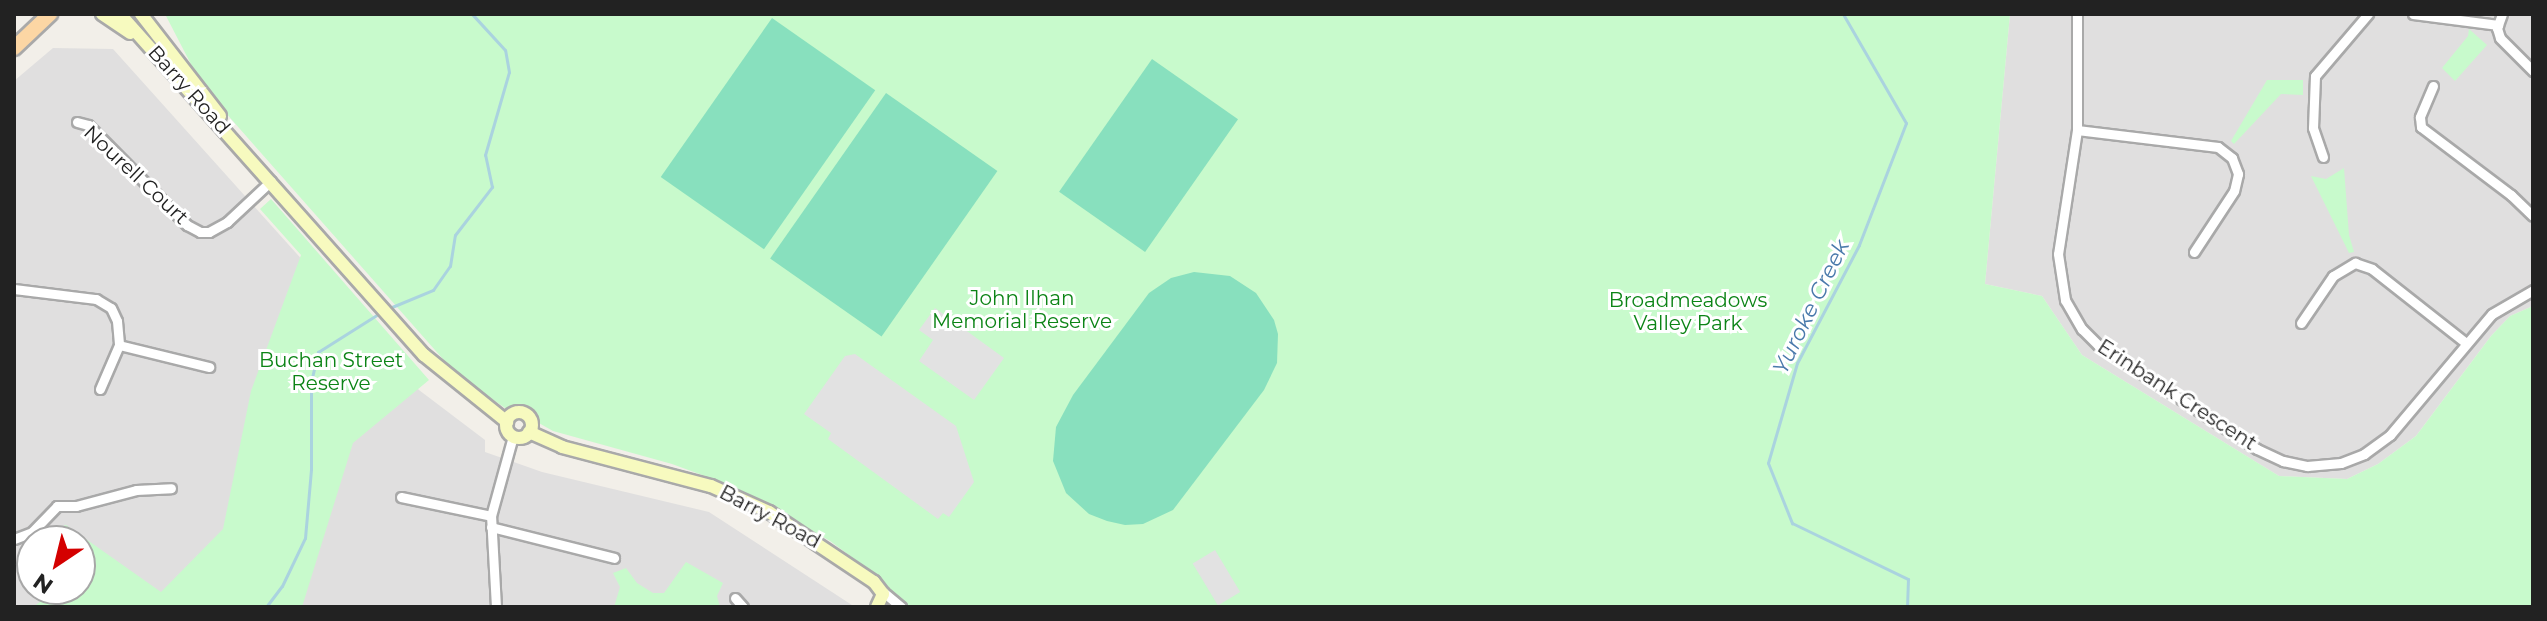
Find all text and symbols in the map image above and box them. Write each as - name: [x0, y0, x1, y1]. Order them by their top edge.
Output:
- street label: Barry Road: [143, 41, 235, 139]
- street label: Nourell Court: [79, 120, 193, 230]
- water label: Yuroke Creek: [1767, 235, 1855, 379]
- park label: John Ilhan Memorial Reserve: [932, 286, 1112, 333]
- park label: Broadmeadows Valley Park: [1609, 288, 1767, 335]
- street label: Erinbank Crescent: [2093, 335, 2261, 455]
- park label: Buchan Street Reserve: [259, 349, 403, 396]
- street label: Barry Road: [715, 480, 825, 554]
- north arrow: [16, 525, 96, 605]
- text: N: [28, 567, 58, 600]

